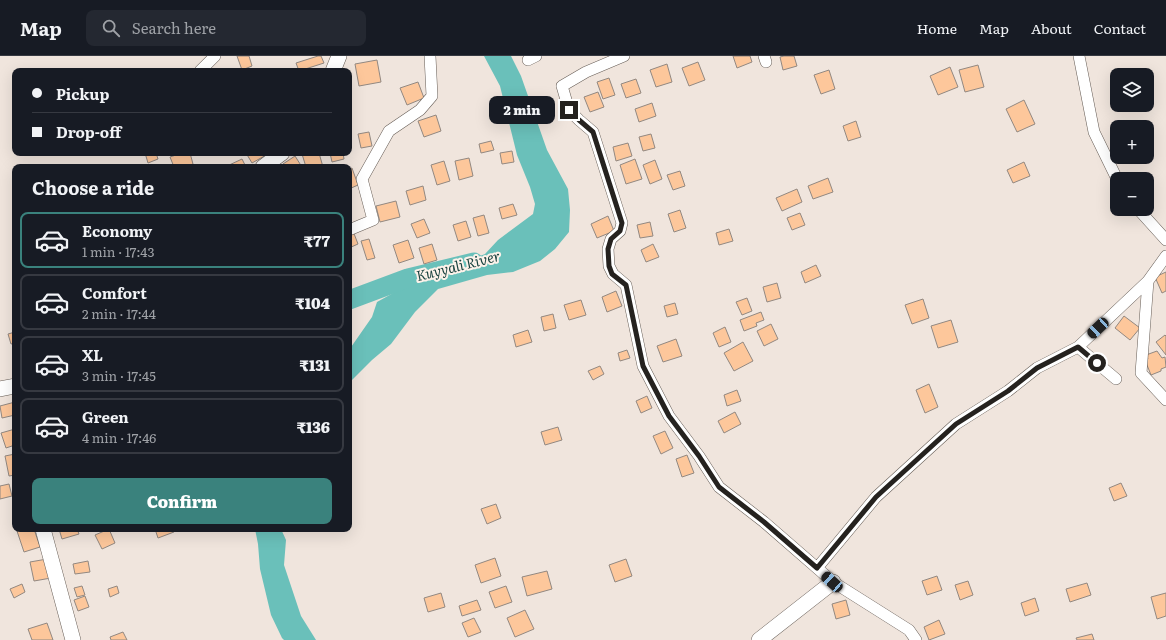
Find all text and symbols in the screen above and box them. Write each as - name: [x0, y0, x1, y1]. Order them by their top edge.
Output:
- search box: [86, 10, 366, 46]
- text: Map: [20, 14, 62, 42]
- text: Search here: [132, 16, 216, 39]
- icon: search: [100, 17, 122, 39]
- text: Home: [917, 18, 957, 38]
- text: Map: [979, 18, 1009, 38]
- text: About: [1031, 18, 1072, 38]
- text: Contact: [1094, 18, 1146, 38]
- map controls: [1110, 68, 1154, 216]
- button: layers: [1110, 68, 1154, 112]
- text: Pickup: [56, 82, 109, 105]
- callout: 2 min: [489, 96, 555, 124]
- text: 2 min: [503, 100, 541, 119]
- route end: [560, 101, 578, 119]
- text: Drop-off: [56, 120, 121, 143]
- button: +: [1110, 120, 1154, 164]
- button: −: [1110, 172, 1154, 216]
- text: Choose a ride: [32, 174, 154, 201]
- text: Economy: [82, 219, 152, 242]
- icon: car: [34, 222, 70, 258]
- text: ₹77: [304, 229, 330, 252]
- text: 1 min · 17:43: [82, 242, 154, 261]
- water label: Kuyyali River: [414, 245, 503, 285]
- text: Comfort: [82, 281, 147, 304]
- icon: car: [34, 284, 70, 320]
- text: ₹104: [295, 291, 330, 314]
- text: 2 min · 17:44: [82, 304, 156, 323]
- car: [1085, 315, 1111, 341]
- text: XL: [82, 343, 103, 366]
- icon: car: [34, 346, 70, 382]
- text: ₹131: [300, 353, 330, 376]
- route start: [1088, 354, 1106, 372]
- text: 3 min · 17:45: [82, 366, 156, 385]
- text: Green: [82, 405, 129, 428]
- icon: car: [34, 408, 70, 444]
- text: ₹136: [297, 415, 330, 438]
- text: 4 min · 17:46: [82, 428, 156, 447]
- button: Confirm: [32, 478, 332, 524]
- car: [819, 570, 845, 594]

